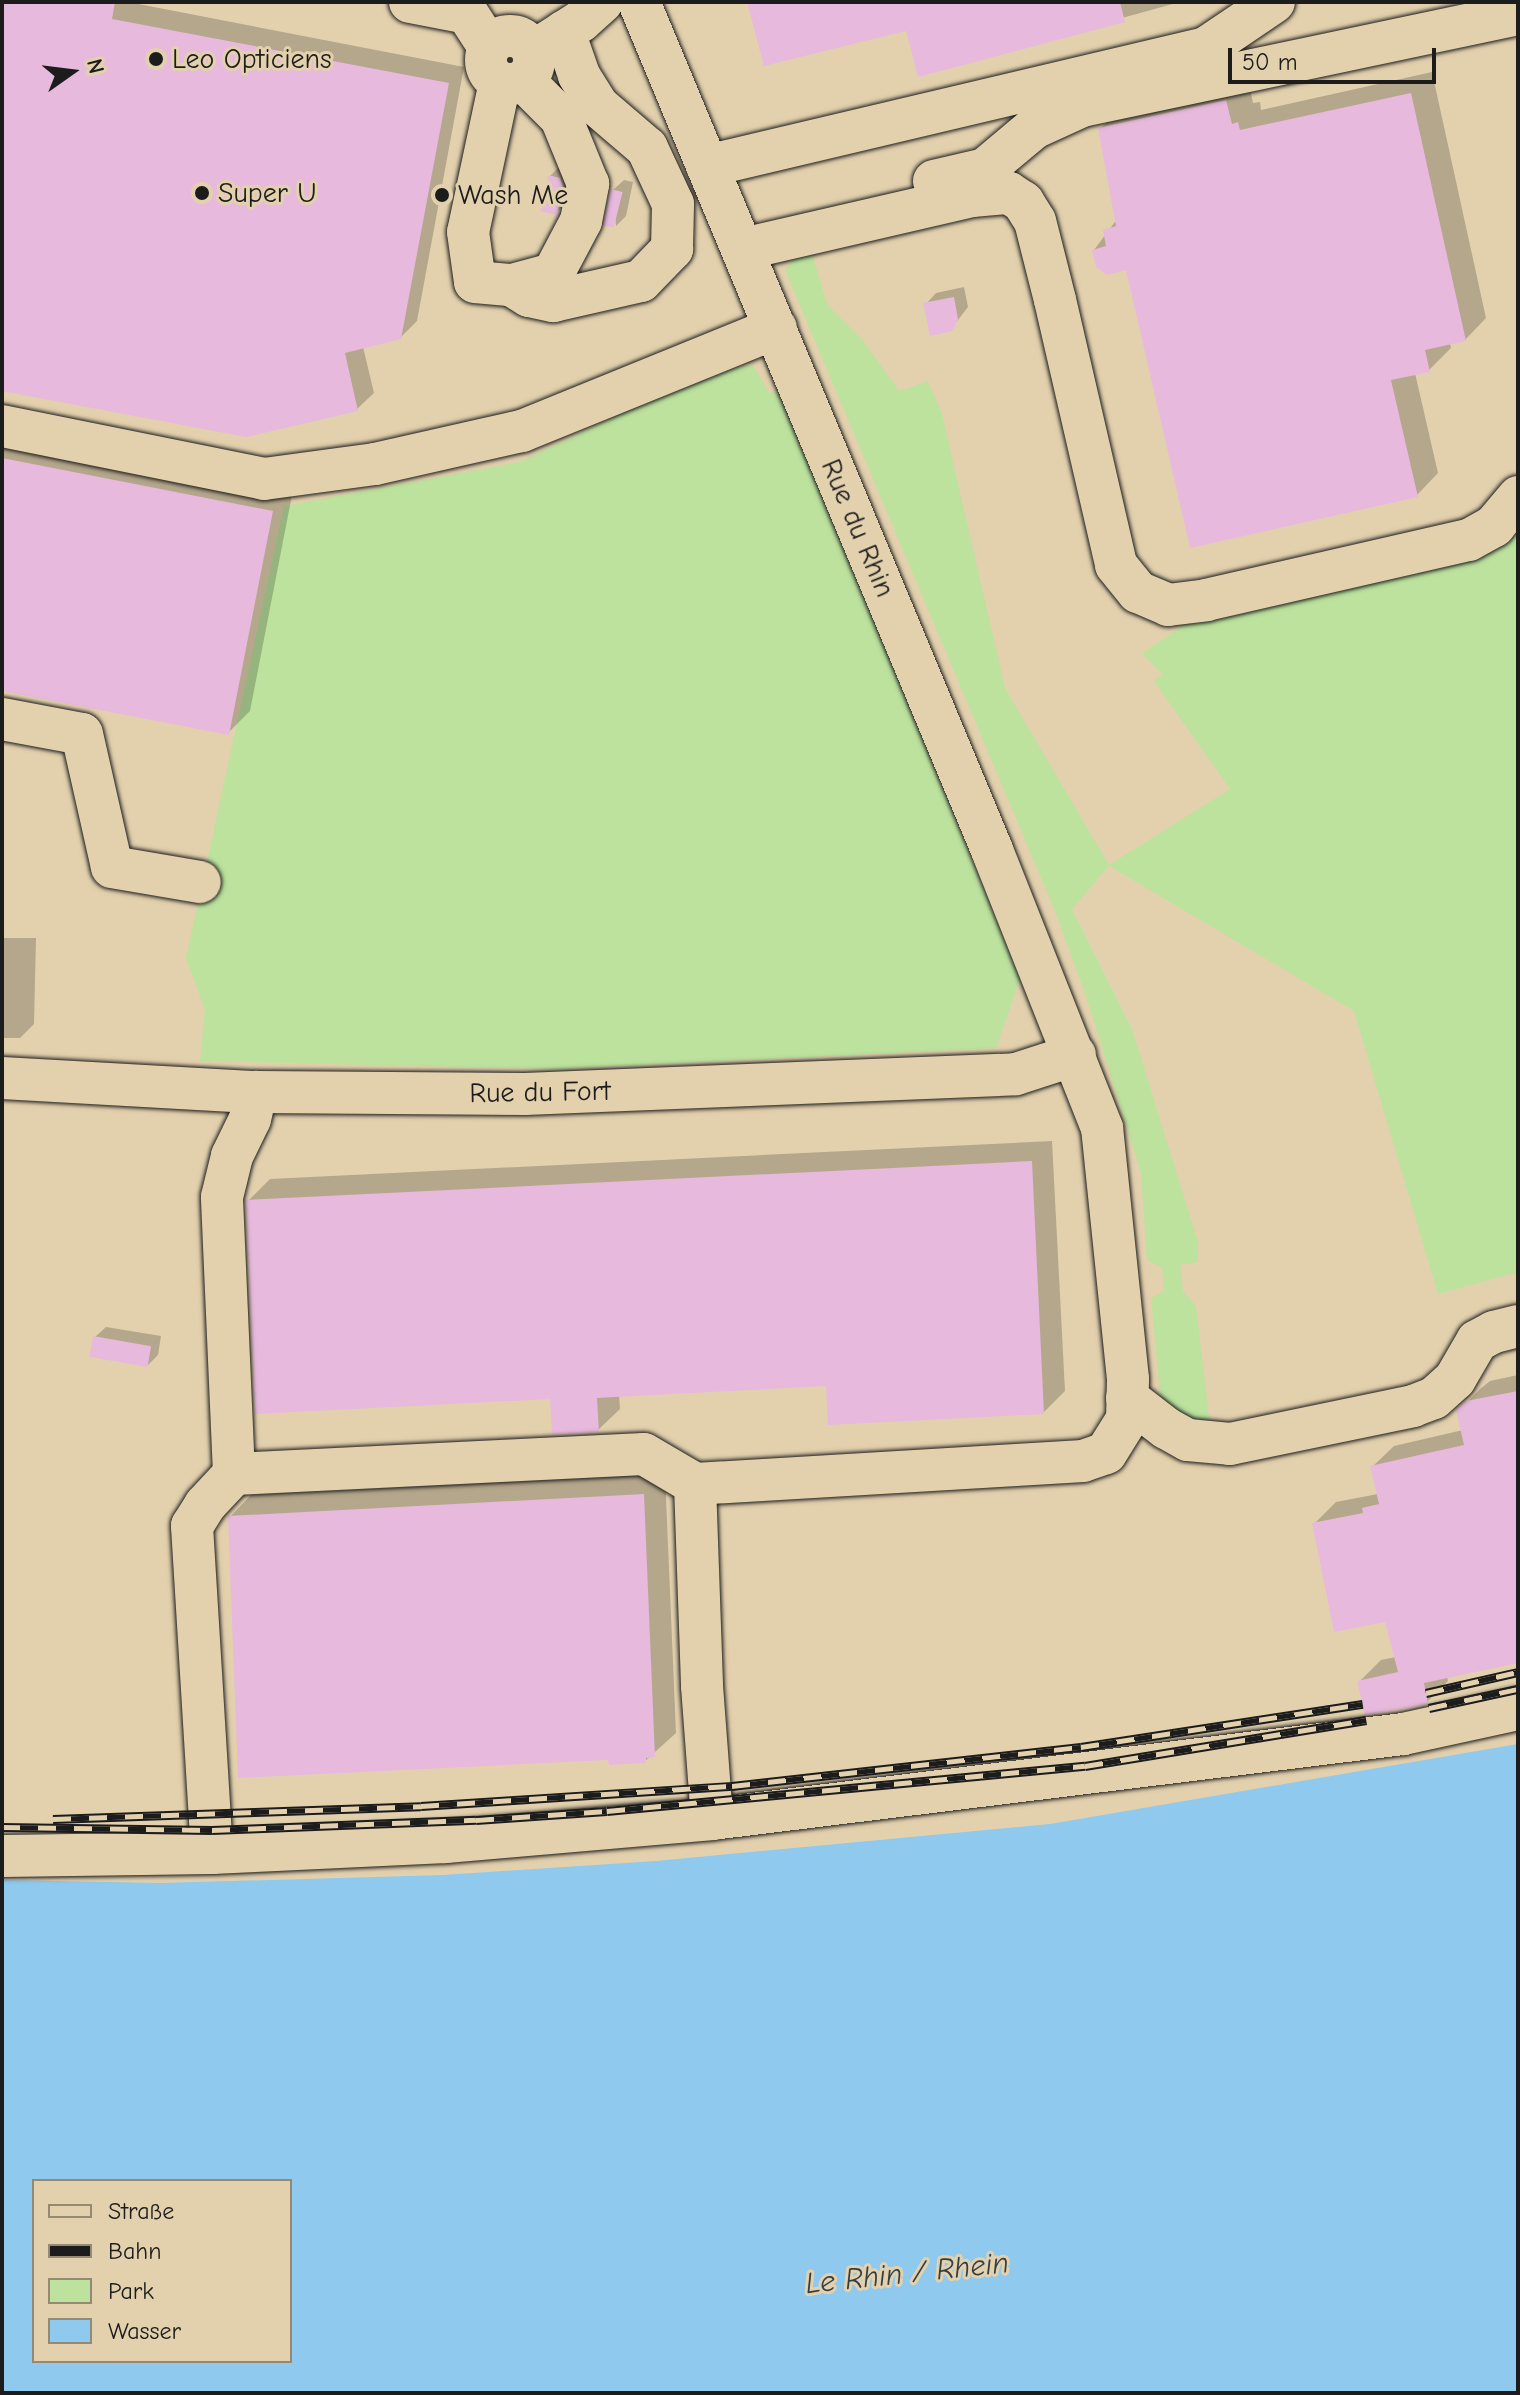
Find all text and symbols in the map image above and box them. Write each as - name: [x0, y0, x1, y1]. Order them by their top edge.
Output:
- north arrow: [32, 32, 112, 112]
- scale bar: [1232, 32, 1440, 82]
- place label: Leo Opticiens: [172, 42, 332, 76]
- text: 50 m: [1242, 48, 1298, 76]
- marker: Leo Opticiens: [147, 50, 165, 68]
- text: N: [81, 56, 110, 76]
- place label: Super U: [218, 176, 316, 210]
- place label: Wash Me: [458, 178, 568, 212]
- marker: Super U: [193, 184, 211, 202]
- marker: Wash Me: [433, 186, 451, 204]
- street label: Rue du Rhin: [814, 454, 902, 602]
- street label: Rue du Fort: [469, 1074, 611, 1110]
- legend: [32, 2179, 292, 2363]
- text: Straße: [108, 2197, 174, 2225]
- text: Bahn: [108, 2237, 161, 2265]
- water label: Le Rhin / Rhein: [804, 2245, 1010, 2303]
- text: Park: [108, 2277, 154, 2305]
- text: Wasser: [108, 2317, 181, 2345]

